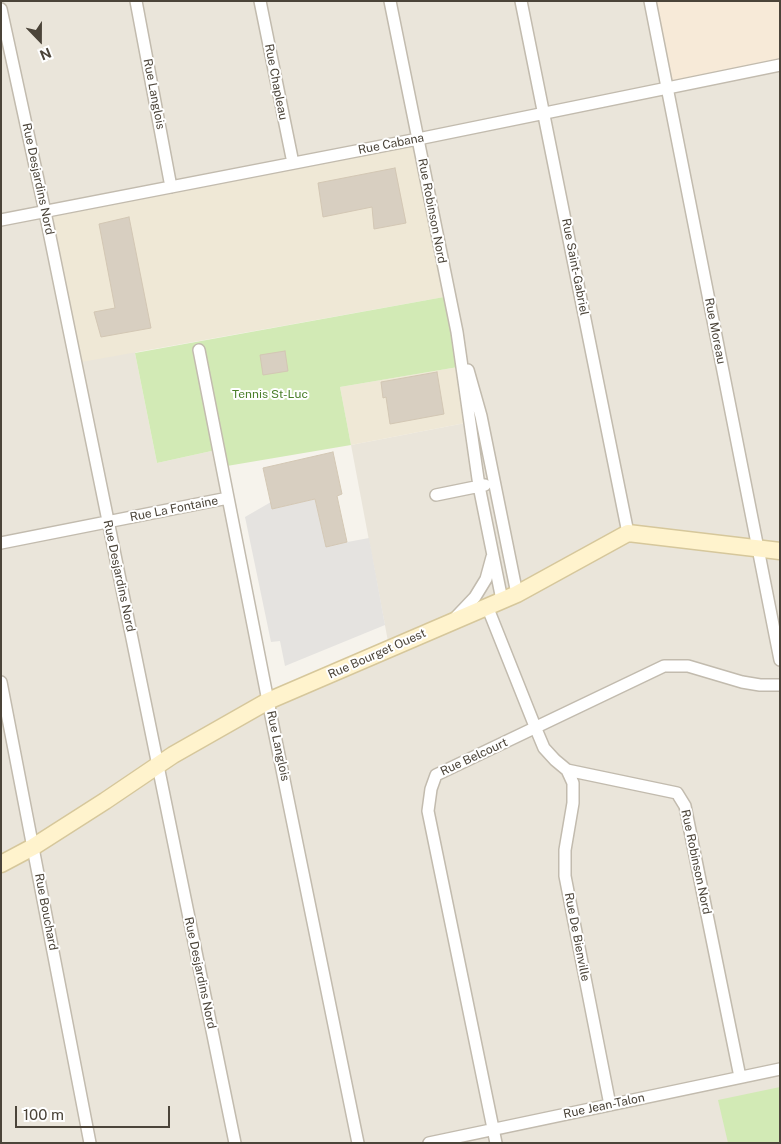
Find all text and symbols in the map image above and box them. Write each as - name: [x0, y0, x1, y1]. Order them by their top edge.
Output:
- north arrow: [15, 15, 65, 65]
- street label: Rue Chapleau: [262, 43, 290, 121]
- text: N: [38, 44, 54, 63]
- street label: Rue Langlois: [140, 57, 168, 131]
- street label: Rue Desjardins Nord: [19, 122, 57, 236]
- street label: Rue Cabana: [357, 131, 425, 157]
- street label: Rue Robinson Nord: [415, 157, 449, 265]
- street label: Rue Saint-Gabriel: [559, 217, 591, 317]
- street label: Rue Moreau: [702, 297, 728, 365]
- park label: Tennis St-Luc: [232, 387, 308, 401]
- street label: Rue La Fontaine: [129, 493, 219, 525]
- street label: Rue Desjardins Nord: [100, 519, 138, 633]
- street label: Rue Bourget Ouest: [326, 626, 428, 682]
- street label: Rue Langlois: [264, 709, 292, 783]
- street label: Rue Belcourt: [438, 735, 510, 779]
- street label: Rue Robinson Nord: [678, 808, 714, 916]
- street label: Rue Bouchard: [31, 872, 61, 952]
- street label: Rue De Bienville: [561, 891, 593, 983]
- street label: Rue Desjardins Nord: [181, 916, 219, 1030]
- street label: Rue Jean-Talon: [562, 1090, 646, 1122]
- scale bar: [18, 1096, 172, 1128]
- text: 100 m: [23, 1106, 64, 1123]

